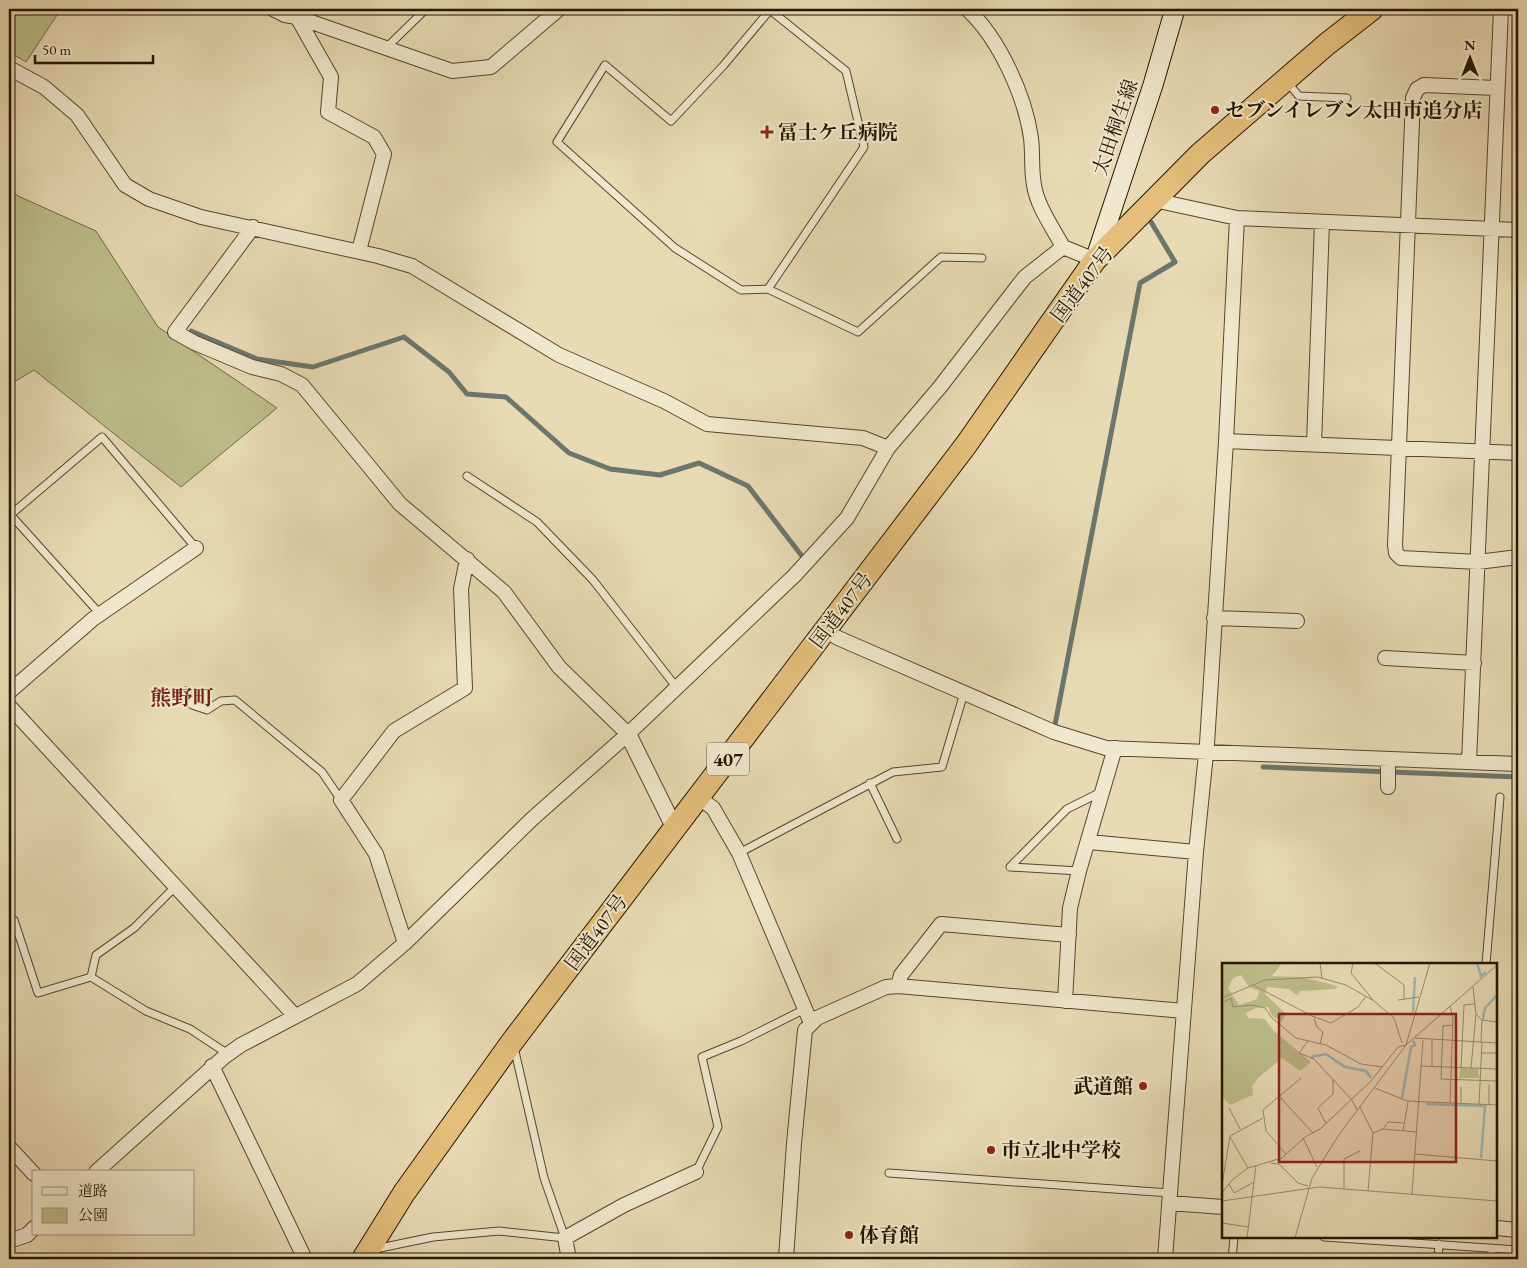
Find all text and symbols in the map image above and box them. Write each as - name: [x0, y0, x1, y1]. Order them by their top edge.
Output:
- scale bar: [35, 32, 152, 64]
- north arrow: [1444, 32, 1494, 82]
- text: N: [1464, 36, 1476, 54]
- text: 50 m: [42, 40, 71, 59]
- street label: 太田桐生線: [1086, 75, 1144, 179]
- place label: セブンイレブン太田市追分店: [1225, 97, 1482, 123]
- marker: セブンイレブン太田市追分店: [1209, 104, 1221, 116]
- place label: 冨士ケ丘病院: [778, 119, 898, 145]
- marker: 冨士ケ丘病院: [760, 125, 774, 139]
- street label: 国道407号: [1045, 241, 1119, 327]
- street label: 国道407号: [804, 567, 878, 653]
- district label: 熊野町: [151, 684, 214, 711]
- road number: 407: [707, 742, 749, 776]
- street label: 国道407号: [559, 889, 633, 975]
- inset map: [1222, 963, 1497, 1238]
- place label: 武道館: [1073, 1073, 1133, 1099]
- marker: 武道館: [1137, 1080, 1149, 1092]
- place label: 市立北中学校: [1001, 1137, 1121, 1163]
- marker: 市立北中学校: [985, 1144, 997, 1156]
- legend: [32, 1170, 195, 1236]
- text: 道路: [78, 1181, 108, 1200]
- text: 公園: [78, 1205, 108, 1224]
- place label: 体育館: [859, 1222, 919, 1248]
- marker: 体育館: [843, 1229, 855, 1241]

